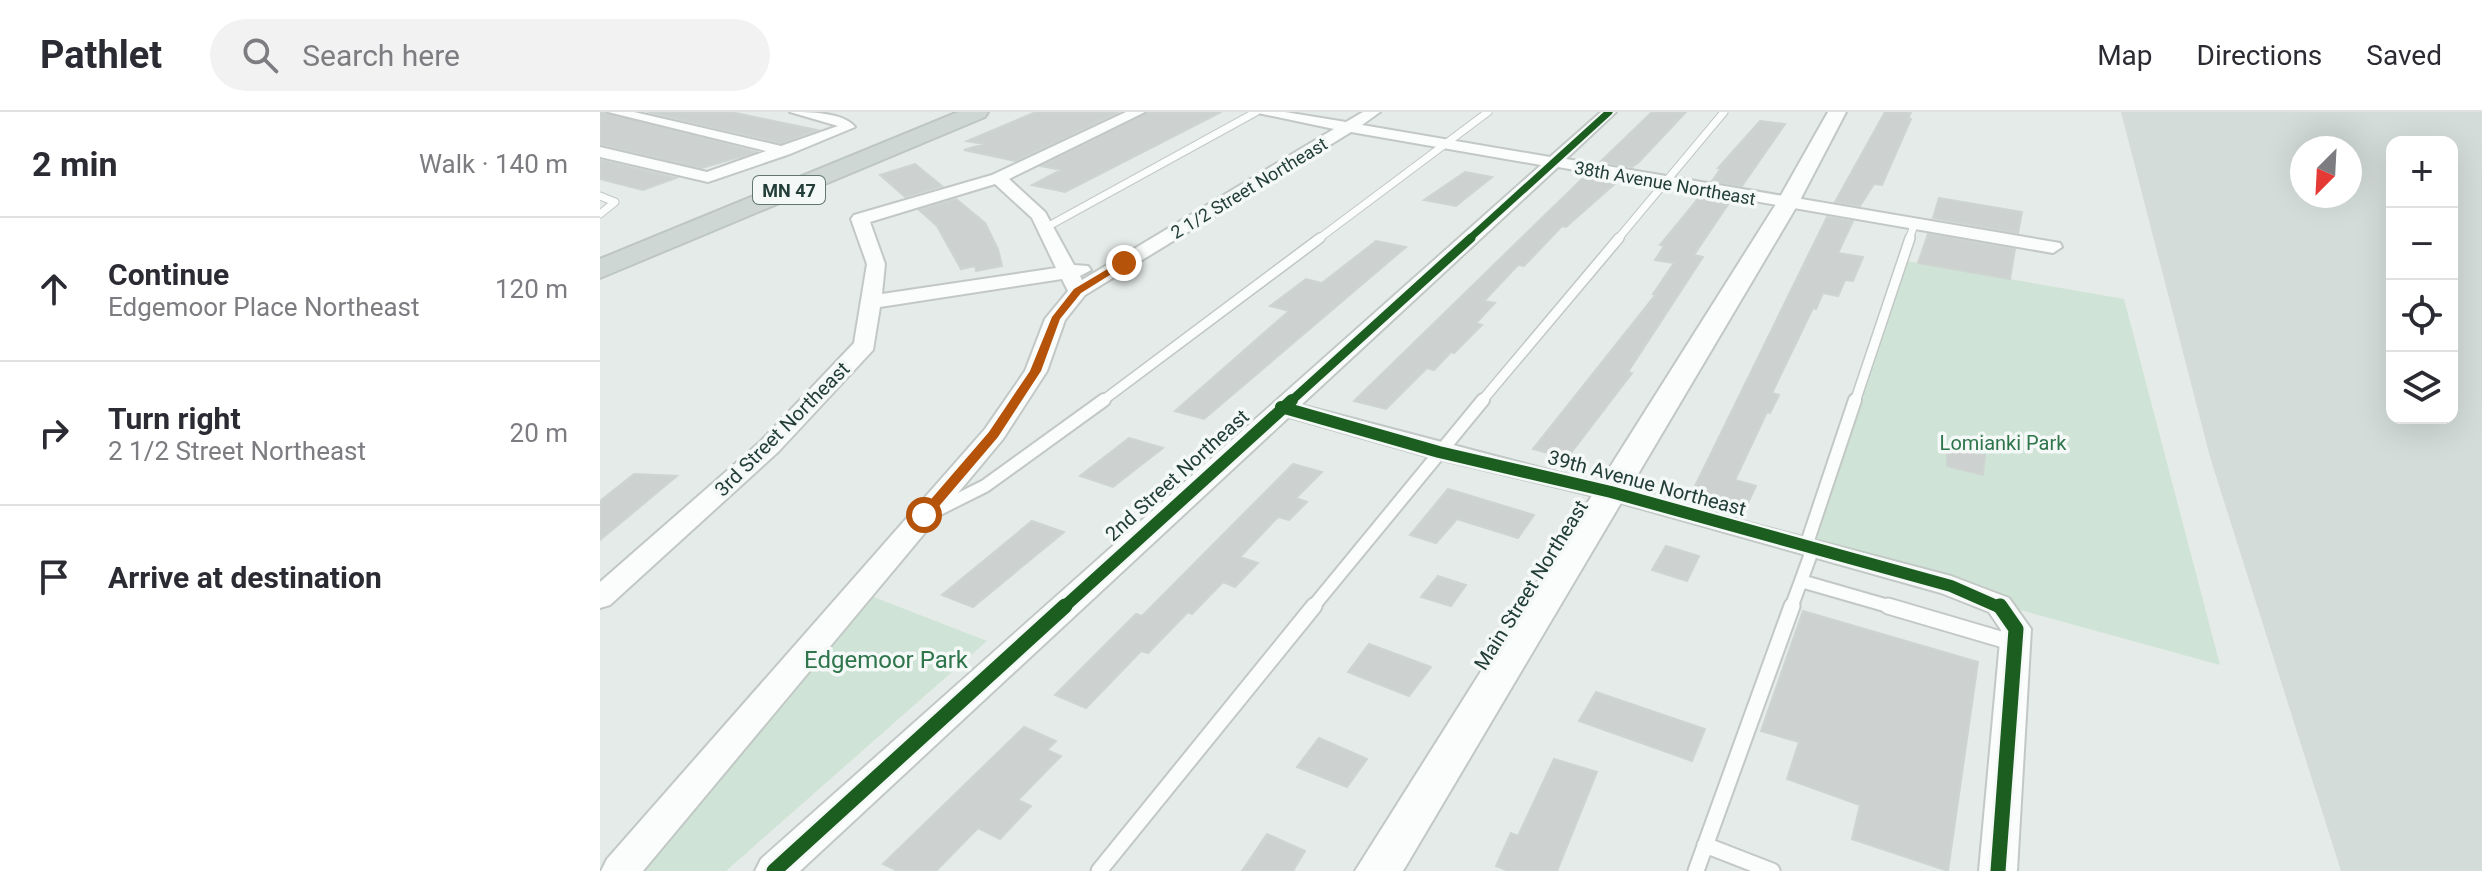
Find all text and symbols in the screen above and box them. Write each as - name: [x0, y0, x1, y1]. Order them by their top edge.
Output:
- search box: [210, 19, 770, 91]
- text: Pathlet: [40, 33, 162, 77]
- icon: search: [238, 33, 282, 77]
- text: Search here: [302, 38, 460, 73]
- text: Map: [2097, 39, 2153, 72]
- text: Directions: [2197, 39, 2322, 72]
- text: Saved: [2366, 39, 2442, 72]
- street label: 2 1/2 Street Northeast: [1167, 133, 1331, 243]
- north arrow: [2290, 136, 2362, 208]
- map controls: [2386, 136, 2458, 424]
- button: +: [2386, 136, 2458, 208]
- text: 2 min: [32, 144, 117, 184]
- text: Walk · 140 m: [419, 149, 568, 179]
- street label: 38th Avenue Northeast: [1573, 157, 1757, 209]
- road number: MN 47: [753, 176, 825, 204]
- button: −: [2386, 208, 2458, 280]
- route end: [1106, 245, 1142, 281]
- text: Continue: [108, 257, 229, 292]
- icon: ahead: [32, 267, 76, 311]
- text: 120 m: [495, 274, 568, 304]
- button: locate: [2386, 280, 2458, 352]
- text: Edgemoor Place Northeast: [108, 292, 420, 322]
- button: layers: [2386, 352, 2458, 424]
- street label: 3rd Street Northeast: [710, 357, 854, 501]
- text: Turn right: [108, 401, 241, 436]
- street label: 2nd Street Northeast: [1100, 404, 1254, 546]
- icon: right: [32, 411, 76, 455]
- text: 20 m: [510, 418, 568, 448]
- park label: Lomianki Park: [1940, 431, 2067, 455]
- text: 2 1/2 Street Northeast: [108, 436, 366, 466]
- street label: 39th Avenue Northeast: [1545, 445, 1749, 521]
- street label: Main Street Northeast: [1469, 496, 1593, 674]
- route start: [906, 497, 942, 533]
- icon: arrive: [32, 555, 76, 599]
- text: Arrive at destination: [108, 560, 382, 595]
- park label: Edgemoor Park: [804, 646, 969, 674]

